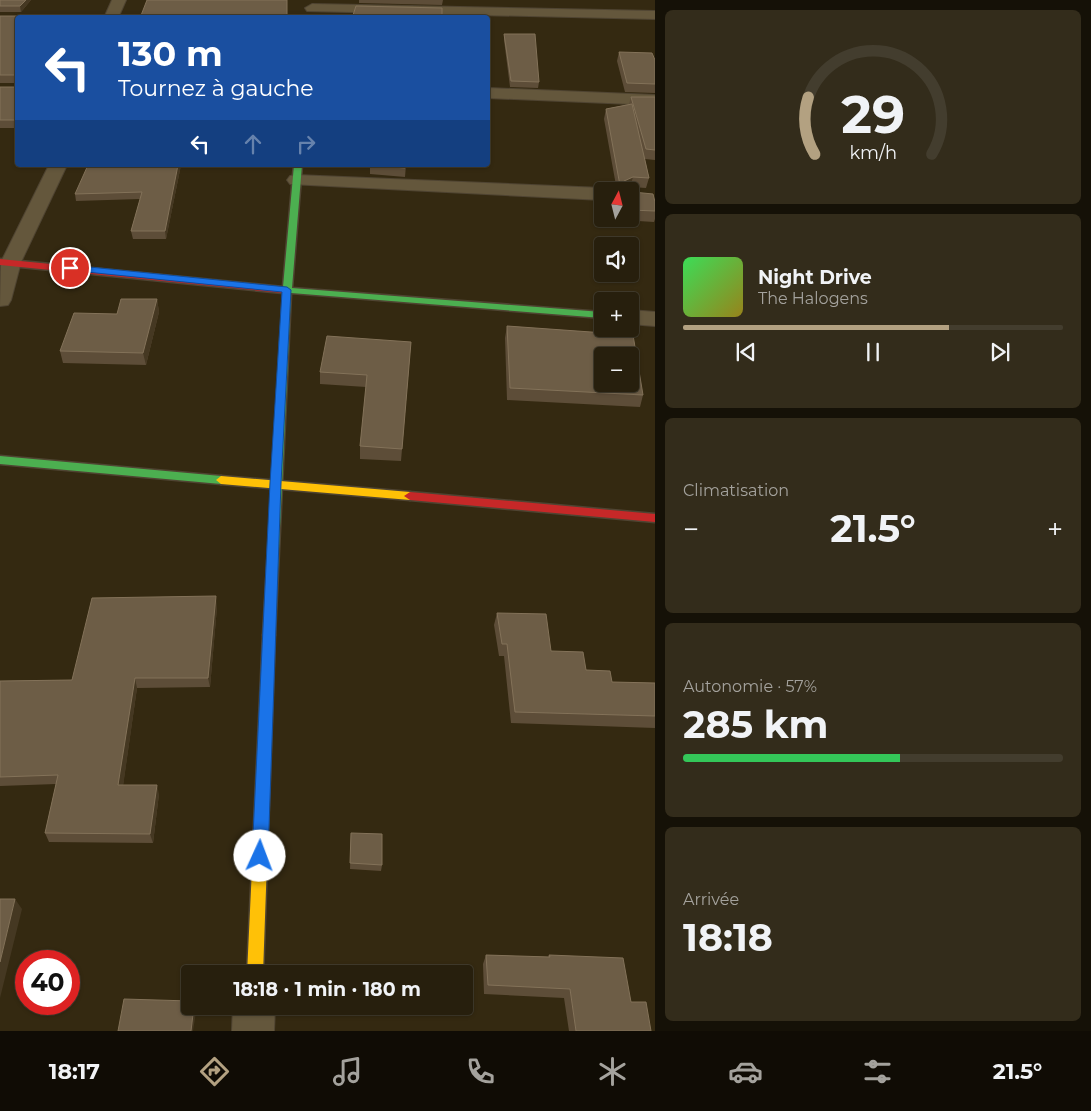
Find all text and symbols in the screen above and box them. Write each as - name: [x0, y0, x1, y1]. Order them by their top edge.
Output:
- text: 130 m: [118, 32, 223, 75]
- icon: left: [35, 35, 100, 100]
- text: Tournez à gauche: [118, 75, 314, 102]
- text: 29: [841, 83, 905, 146]
- icon: left: [186, 130, 214, 158]
- icon: ahead: [239, 130, 267, 158]
- icon: right: [292, 130, 320, 158]
- text: km/h: [849, 142, 897, 163]
- north arrow: [594, 182, 639, 228]
- map controls: [594, 182, 639, 392]
- button: sound: [594, 237, 639, 282]
- pin: [49, 247, 91, 289]
- icon: arrive: [56, 254, 84, 282]
- text: Night Drive: [758, 266, 872, 289]
- text: The Halogens: [758, 289, 868, 308]
- button: +: [594, 292, 639, 337]
- icon: previous: [732, 338, 760, 366]
- icon: pause: [859, 338, 887, 366]
- icon: next: [986, 338, 1014, 366]
- button: −: [594, 347, 639, 392]
- text: Climatisation: [683, 481, 789, 500]
- text: 21.5°: [830, 505, 916, 552]
- text: −: [683, 512, 699, 546]
- text: +: [1047, 512, 1063, 546]
- text: Autonomie · 57%: [683, 677, 817, 696]
- text: 285 km: [683, 701, 828, 748]
- position arrow: [233, 829, 285, 881]
- text: Arrivée: [683, 890, 739, 909]
- text: 18:18: [683, 914, 773, 961]
- speed limit sign: 40: [15, 950, 80, 1015]
- text: 18:18 · 1 min · 180 m: [233, 978, 421, 1001]
- icon: directions: [197, 1054, 232, 1089]
- icon: music: [330, 1054, 365, 1089]
- icon: phone: [463, 1054, 498, 1089]
- icon: climate: [595, 1054, 630, 1089]
- icon: car: [728, 1054, 763, 1089]
- icon: filters: [860, 1054, 895, 1089]
- text: 18:17: [49, 1058, 100, 1085]
- text: 21.5°: [993, 1058, 1042, 1085]

